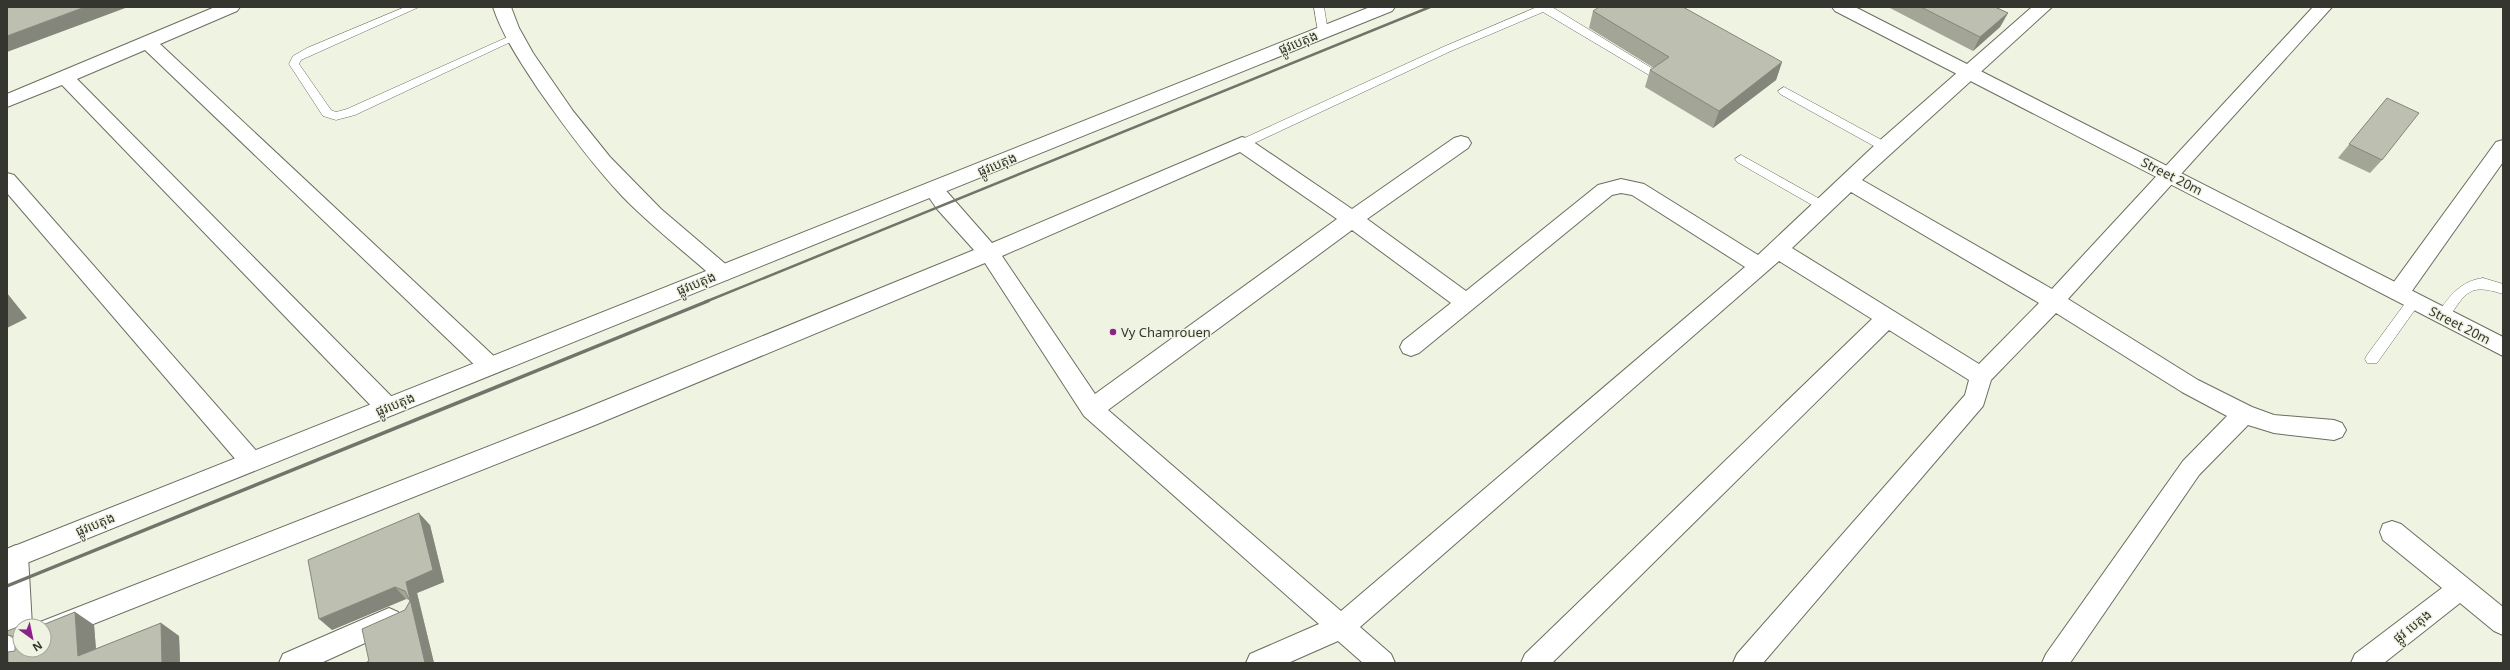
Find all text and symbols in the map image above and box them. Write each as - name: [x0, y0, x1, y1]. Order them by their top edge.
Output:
- street label: ផ្លូវបេតុង: [1276, 26, 1321, 61]
- street label: ផ្លូវបេតុង: [975, 148, 1020, 183]
- street label: Street 20m: [2138, 153, 2206, 199]
- street label: ផ្លូវបេតុង: [674, 267, 719, 302]
- street label: Street 20m: [2426, 302, 2494, 348]
- place label: Vy Chamrouen: [1121, 323, 1211, 341]
- marker: Vy Chamrouen: [1108, 327, 1118, 337]
- street label: ផ្លូវបេតុង: [373, 388, 418, 423]
- street label: ផ្លូវបេតុង: [73, 508, 118, 543]
- street label: ផ្លូវ បេតុង: [2389, 605, 2437, 649]
- north arrow: [12, 618, 52, 658]
- text: N: [30, 638, 46, 656]

